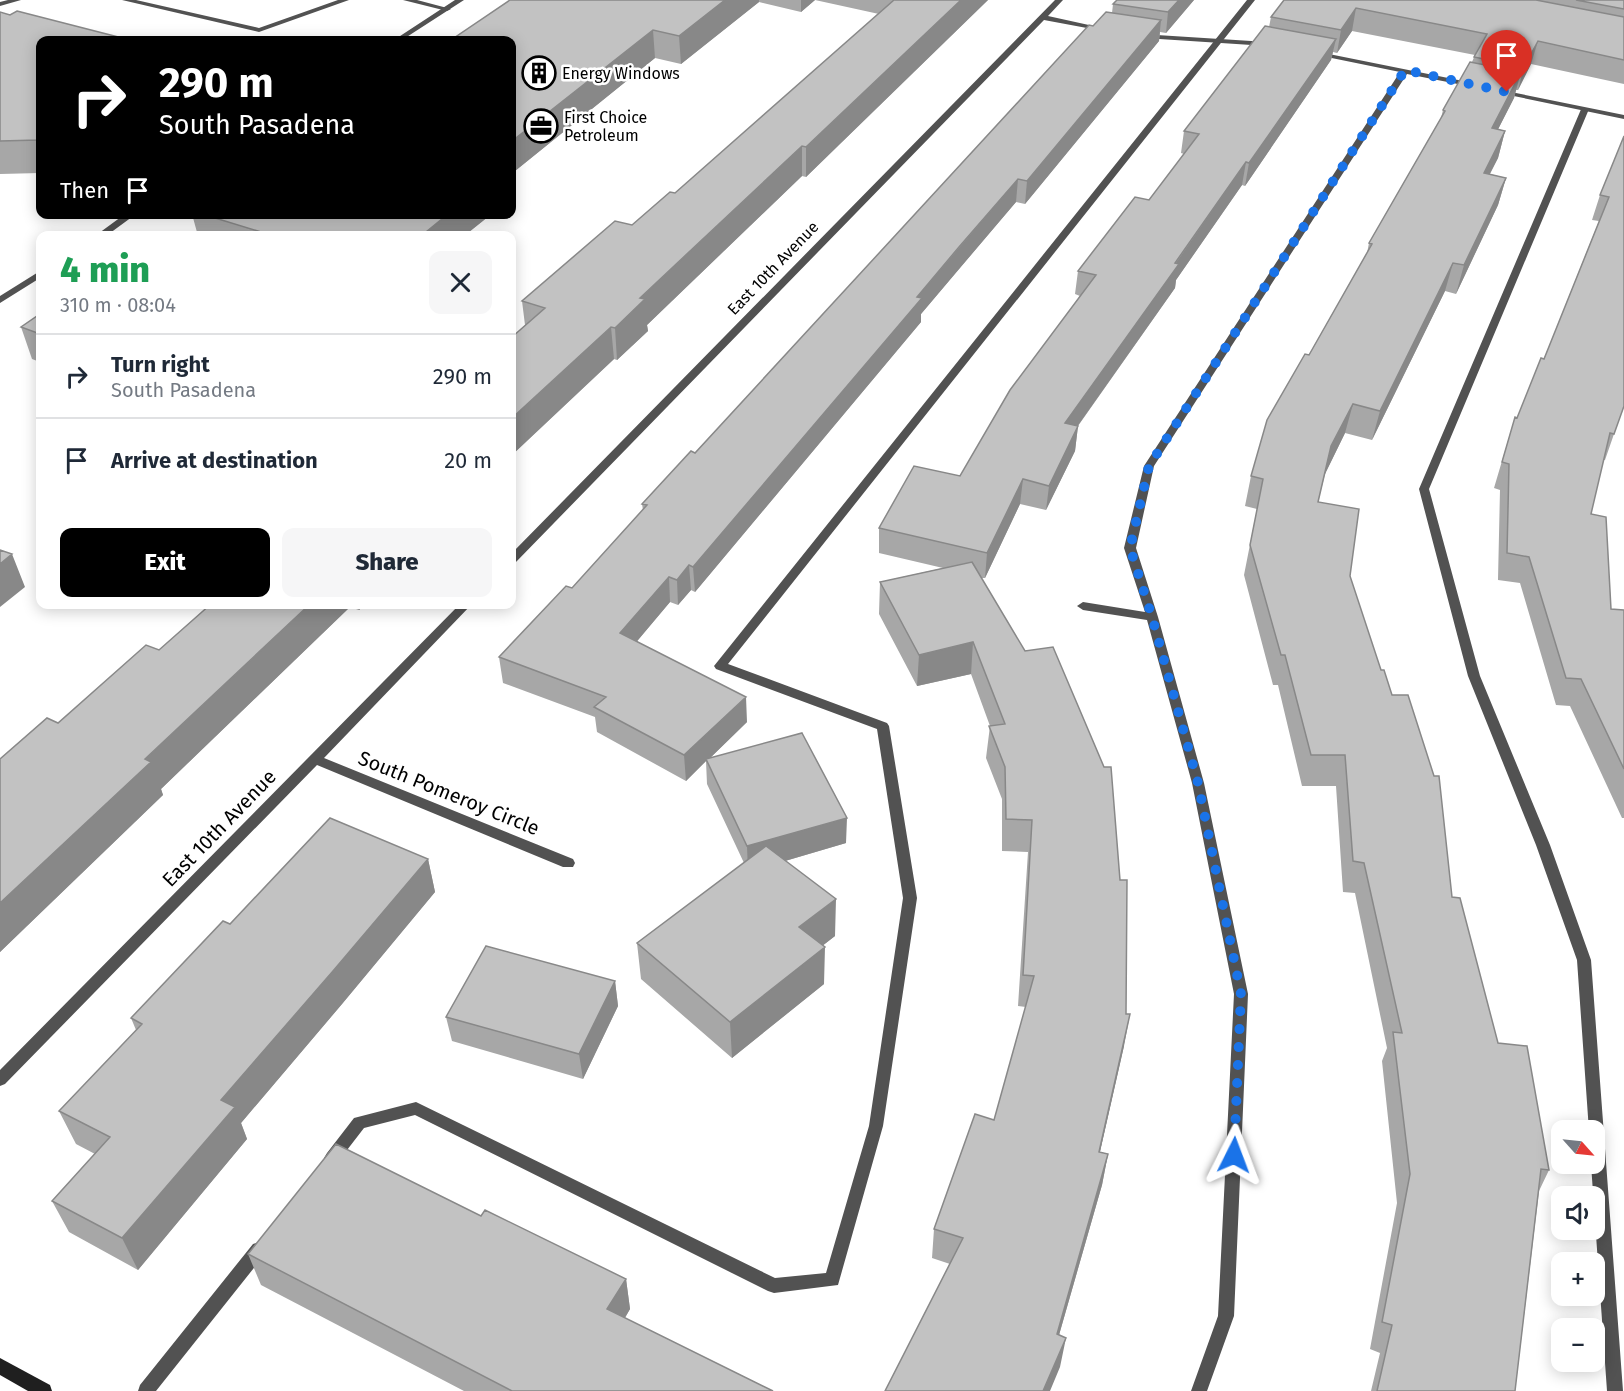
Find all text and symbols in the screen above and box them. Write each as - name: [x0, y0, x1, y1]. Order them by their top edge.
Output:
- pin: [1481, 30, 1532, 92]
- icon: arrive: [1490, 39, 1523, 72]
- building icon: Energy Windows: [521, 55, 557, 91]
- text: 290 m: [159, 58, 274, 108]
- icon: right: [60, 60, 138, 138]
- place label: Energy Windows: [562, 64, 680, 83]
- office icon: First Choice Petroleum: [523, 108, 559, 144]
- place label: First Choice Petroleum: [564, 108, 647, 145]
- text: South Pasadena: [159, 109, 355, 141]
- icon: arrive: [121, 174, 154, 207]
- text: Then: [60, 177, 109, 204]
- street label: East 10th Avenue: [724, 217, 822, 319]
- text: 4 min: [60, 248, 150, 292]
- button: close: [429, 251, 492, 314]
- text: 310 m · 08:04: [60, 293, 176, 317]
- text: Turn right: [111, 351, 210, 378]
- icon: right: [60, 360, 93, 393]
- text: 290 m: [433, 363, 492, 390]
- text: South Pasadena: [111, 378, 256, 402]
- icon: arrive: [60, 444, 93, 477]
- text: Arrive at destination: [111, 447, 318, 474]
- text: 20 m: [444, 447, 492, 474]
- button: Exit: [60, 528, 270, 597]
- button: Share: [282, 528, 492, 597]
- street label: South Pomeroy Circle: [355, 746, 543, 840]
- street label: East 10th Avenue: [157, 764, 281, 892]
- north arrow: [1551, 1120, 1605, 1174]
- map controls: [1551, 1120, 1605, 1372]
- position arrow: [1202, 1123, 1266, 1187]
- button: sound: [1551, 1186, 1605, 1240]
- button: +: [1551, 1252, 1605, 1306]
- button: −: [1551, 1318, 1605, 1372]

